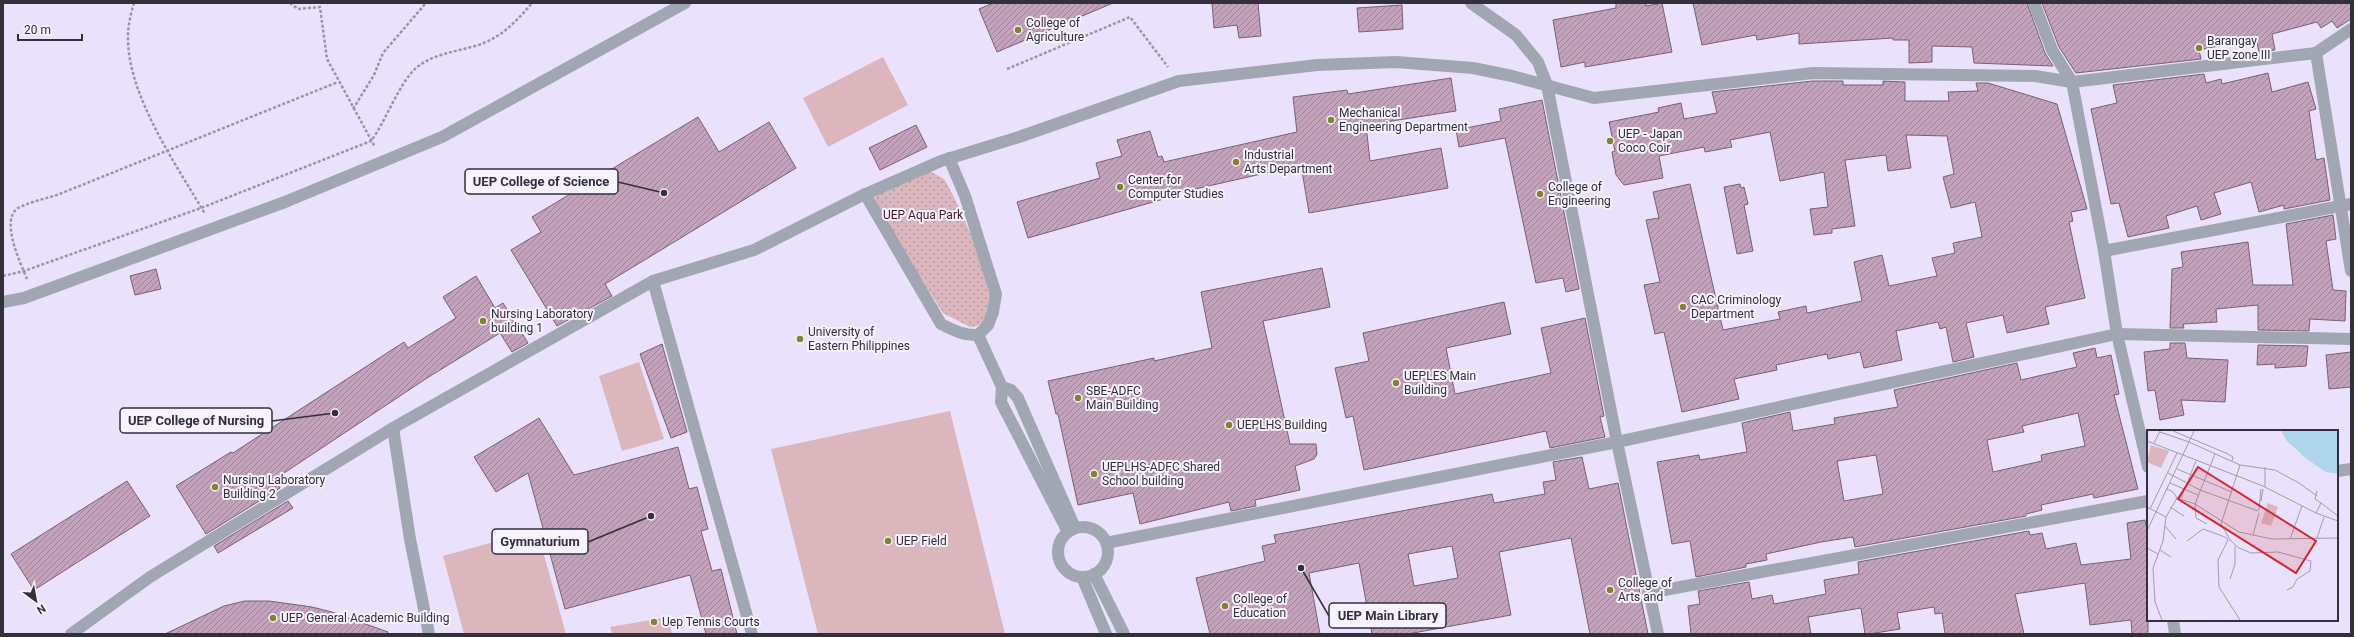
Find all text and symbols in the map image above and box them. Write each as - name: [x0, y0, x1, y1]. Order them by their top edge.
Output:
- scale bar: [18, 16, 82, 42]
- place label: College of Agriculture: [1026, 16, 1084, 44]
- text: 20 m: [24, 23, 51, 37]
- marker: College of Agriculture: [1013, 25, 1023, 35]
- place label: Barangay UEP zone III: [2207, 34, 2271, 62]
- marker: Barangay UEP zone III: [2194, 43, 2204, 53]
- place label: Mechanical Engineering Department: [1339, 106, 1468, 134]
- marker: Mechanical Engineering Department: [1326, 115, 1336, 125]
- place label: UEP - Japan Coco Coir: [1618, 127, 1682, 155]
- marker: UEP - Japan Coco Coir: [1605, 136, 1615, 146]
- place label: Industrial Arts Department: [1244, 148, 1333, 176]
- marker: Industrial Arts Department: [1231, 157, 1241, 167]
- callout: UEP College of Science: [465, 169, 618, 194]
- place label: Center for Computer Studies: [1128, 173, 1224, 201]
- text: UEP College of Science: [473, 174, 609, 189]
- place label: College of Engineering: [1548, 180, 1611, 208]
- marker: Center for Computer Studies: [1115, 182, 1125, 192]
- marker: College of Engineering: [1535, 189, 1545, 199]
- park label: UEP Aqua Park: [883, 208, 964, 222]
- place label: CAC Criminology Department: [1691, 293, 1782, 321]
- marker: CAC Criminology Department: [1678, 302, 1688, 312]
- place label: Nursing Laboratory building 1: [491, 307, 593, 335]
- marker: Nursing Laboratory building 1: [478, 316, 488, 326]
- place label: University of Eastern Philippines: [808, 325, 910, 353]
- marker: University of Eastern Philippines: [795, 334, 805, 344]
- place label: UEPLES Main Building: [1404, 369, 1476, 397]
- marker: UEPLES Main Building: [1391, 378, 1401, 388]
- place label: SBE-ADFC Main Building: [1086, 384, 1159, 412]
- marker: SBE-ADFC Main Building: [1073, 393, 1083, 403]
- callout: UEP College of Nursing: [120, 408, 272, 433]
- text: UEP College of Nursing: [128, 413, 264, 428]
- place label: UEPLHS Building: [1237, 418, 1327, 432]
- marker: UEPLHS Building: [1224, 420, 1234, 430]
- inset map: [2147, 430, 2338, 621]
- place label: UEPLHS-ADFC Shared School building: [1102, 460, 1220, 488]
- marker: UEPLHS-ADFC Shared School building: [1089, 469, 1099, 479]
- place label: Nursing Laboratory Building 2: [223, 473, 325, 501]
- marker: Nursing Laboratory Building 2: [210, 482, 220, 492]
- callout: Gymnaturium: [492, 529, 588, 554]
- text: Gymnaturium: [500, 534, 580, 549]
- place label: UEP Field: [896, 534, 947, 548]
- marker: UEP Field: [883, 536, 893, 546]
- place label: College of Arts and: [1618, 576, 1673, 604]
- north arrow: [16, 581, 56, 621]
- marker: College of Arts and: [1605, 585, 1615, 595]
- place label: College of Education: [1233, 592, 1288, 620]
- text: N: [34, 601, 48, 617]
- marker: College of Education: [1220, 601, 1230, 611]
- callout: UEP Main Library: [1329, 603, 1446, 628]
- text: UEP Main Library: [1338, 608, 1439, 623]
- place label: UEP General Academic Building: [281, 611, 449, 625]
- marker: UEP General Academic Building: [268, 613, 278, 623]
- place label: Uep Tennis Courts: [662, 615, 760, 629]
- marker: Uep Tennis Courts: [649, 617, 659, 627]

